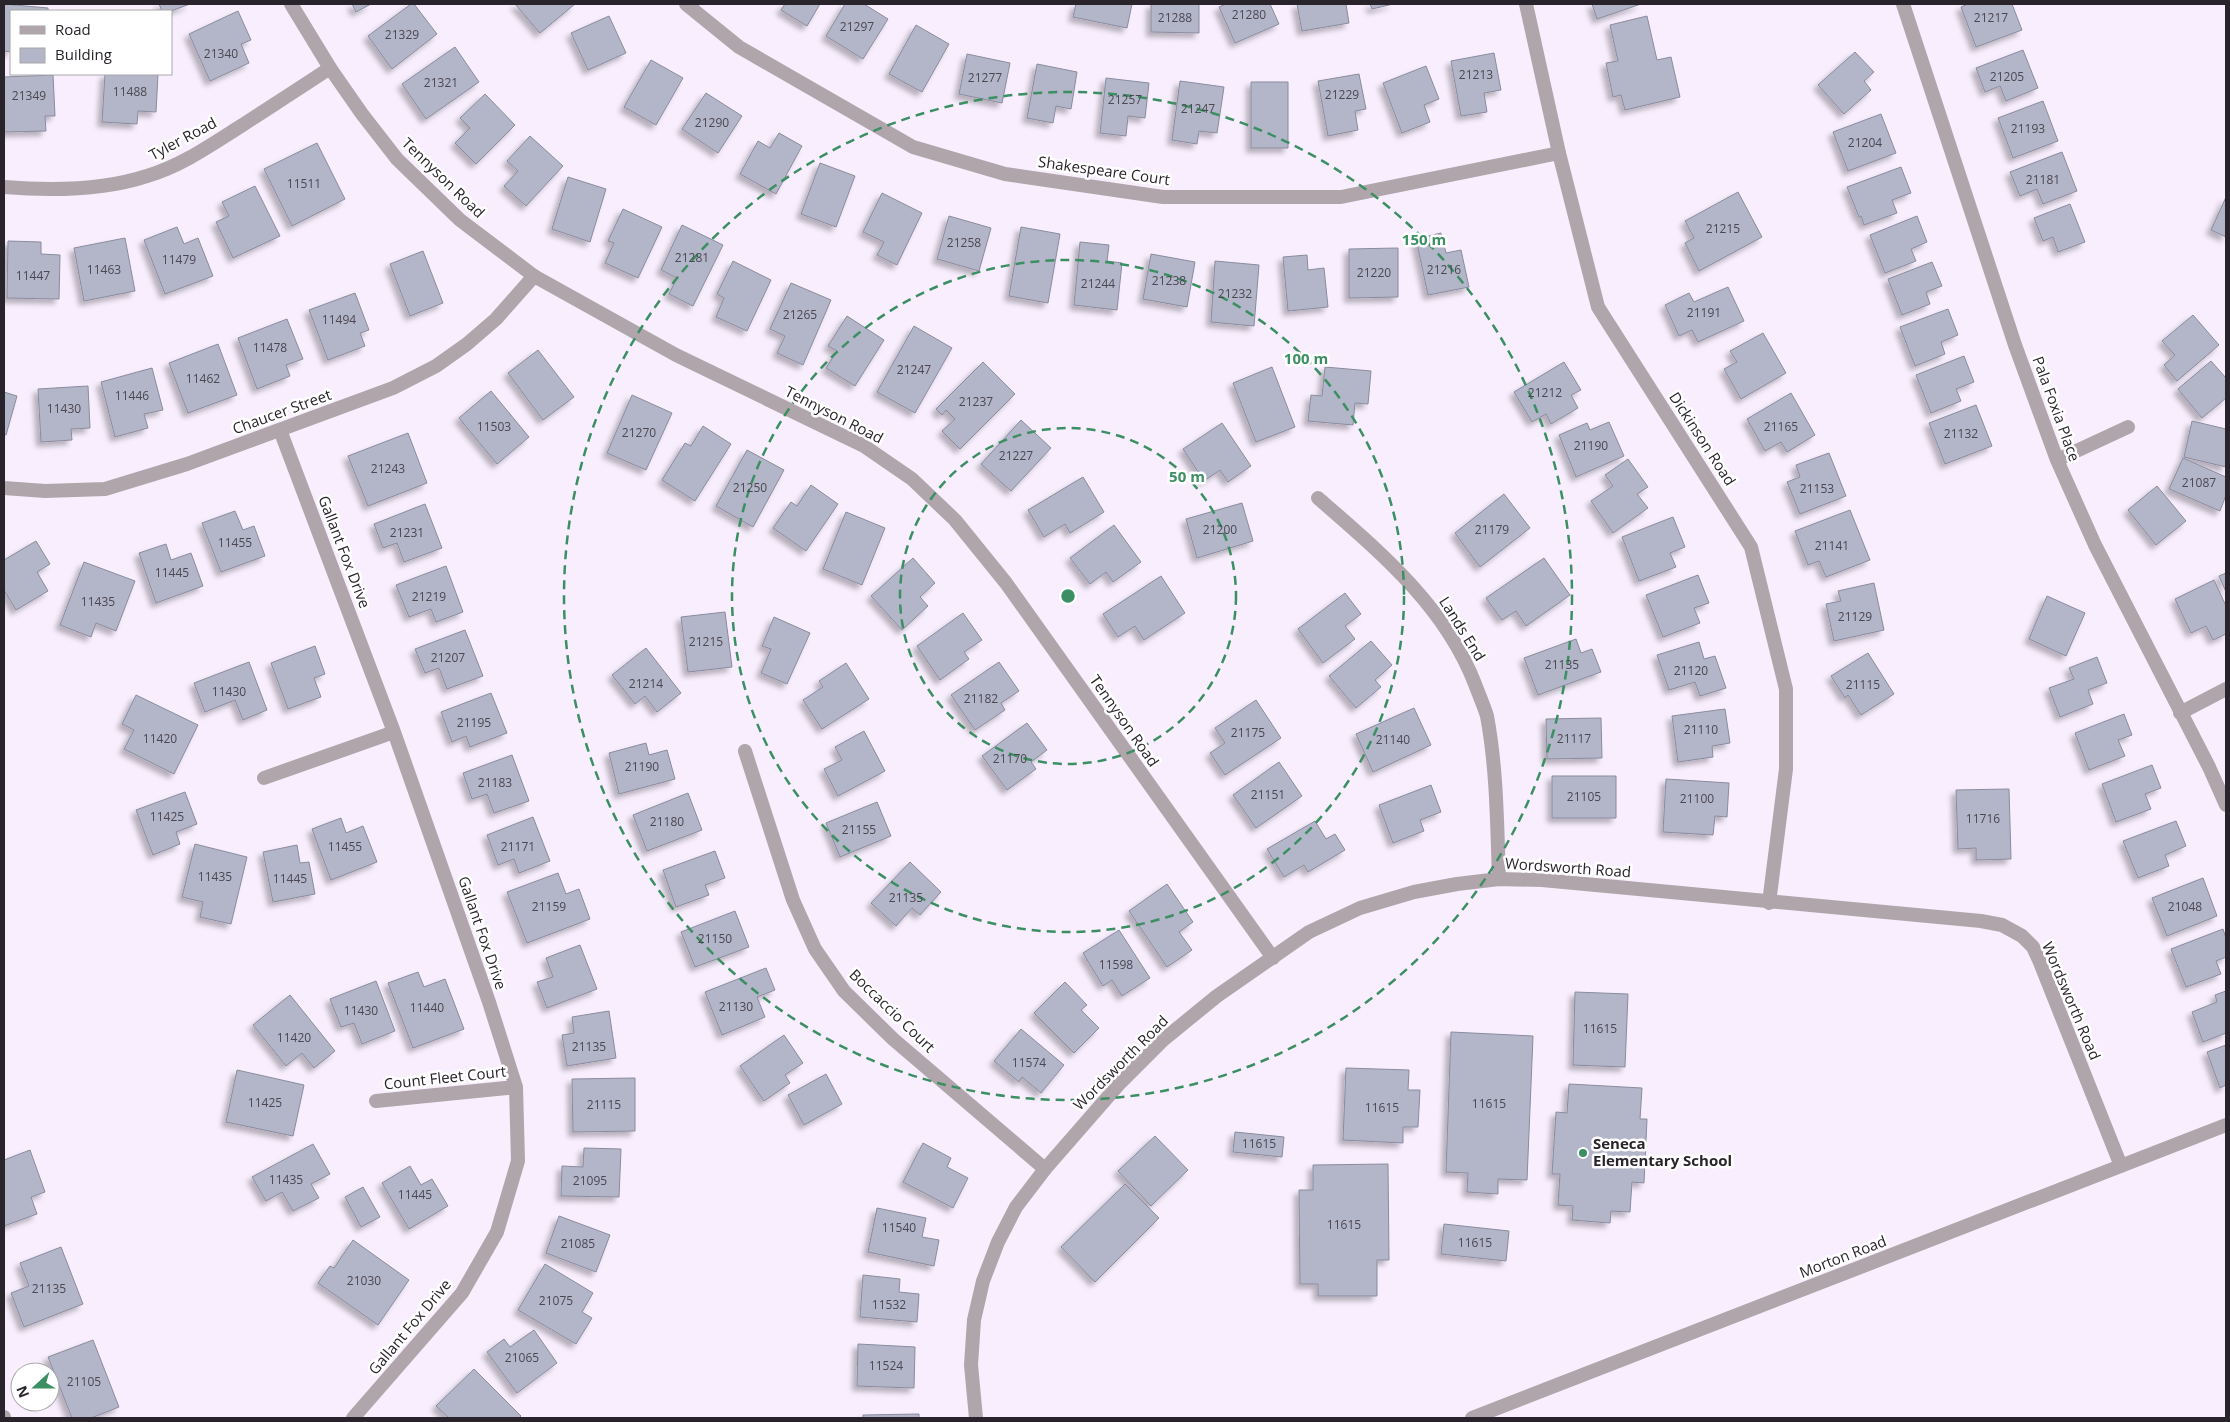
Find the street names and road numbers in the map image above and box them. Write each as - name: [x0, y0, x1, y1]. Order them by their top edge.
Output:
- street label: Tyler Road: [145, 112, 220, 164]
- street label: Tennyson Road: [398, 133, 489, 222]
- street label: Shakespeare Court: [1037, 151, 1171, 189]
- street label: Pala Foxia Place: [2029, 353, 2085, 464]
- street label: Tennyson Road: [782, 381, 887, 447]
- street label: Chaucer Street: [230, 384, 334, 438]
- street label: Dickinson Road: [1665, 388, 1741, 489]
- street label: Gallant Fox Drive: [314, 493, 376, 611]
- street label: Lands End: [1435, 593, 1490, 664]
- street label: Tennyson Road: [1086, 671, 1164, 770]
- street label: Wordsworth Road: [1504, 853, 1632, 881]
- street label: Gallant Fox Drive: [454, 873, 512, 992]
- street label: Wordsworth Road: [2038, 939, 2106, 1063]
- street label: Boccaccio Court: [846, 964, 940, 1056]
- street label: Wordsworth Road: [1069, 1011, 1172, 1114]
- street label: Count Fleet Court: [383, 1061, 507, 1093]
- street label: Morton Road: [1796, 1230, 1889, 1282]
- street label: Gallant Fox Drive: [363, 1274, 455, 1378]

